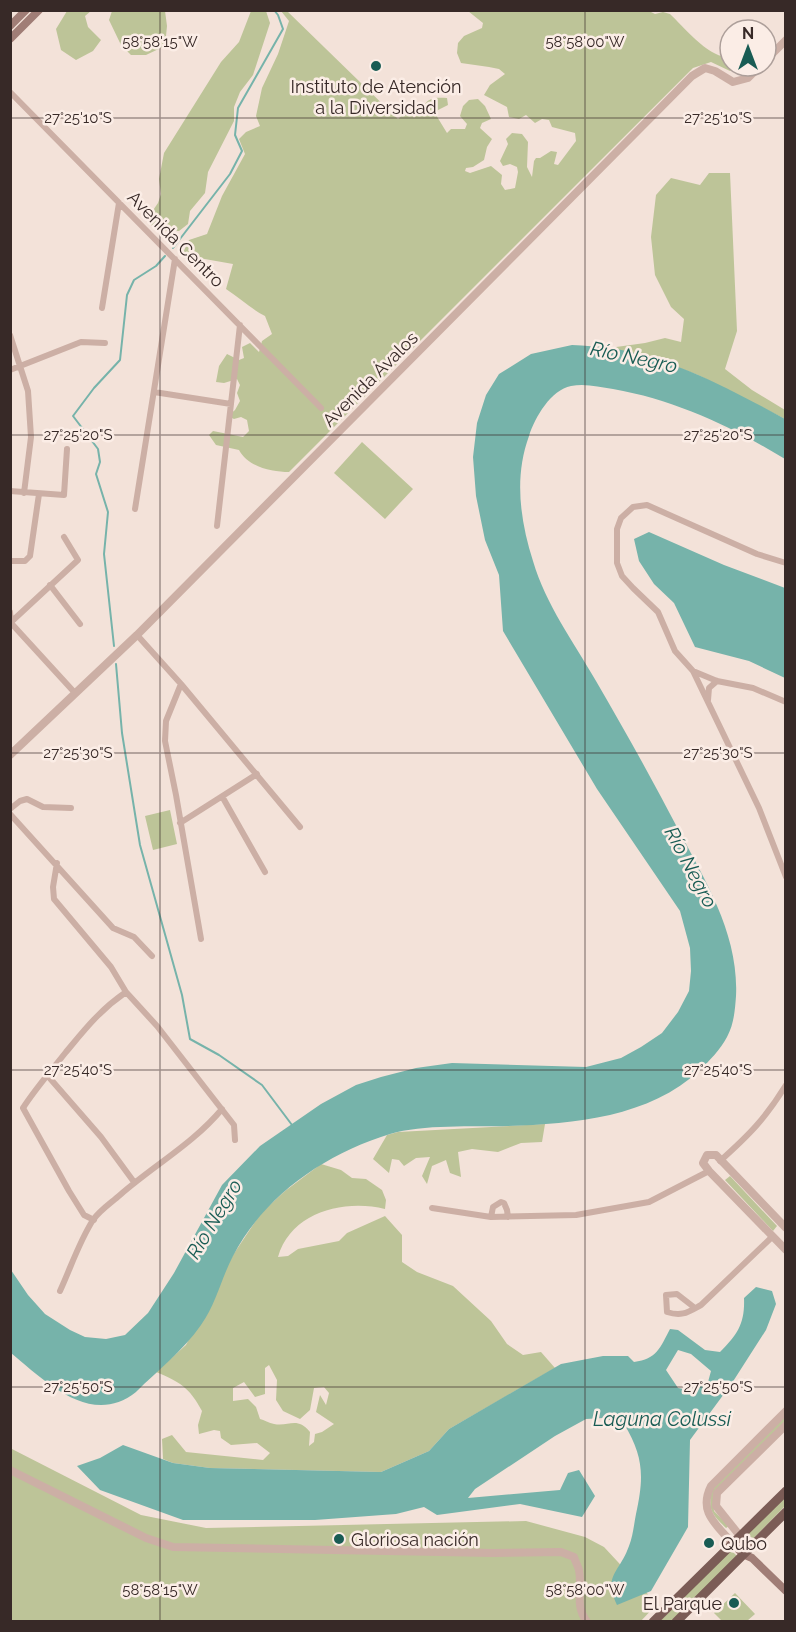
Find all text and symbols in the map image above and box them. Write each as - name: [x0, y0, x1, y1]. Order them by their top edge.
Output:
- north arrow: [718, 18, 778, 78]
- text: N: [742, 24, 754, 43]
- text: 58°58'15"W: [122, 33, 198, 51]
- text: 58°58'00"W: [545, 33, 625, 51]
- marker: Instituto de Atención a la Diversidad: [369, 59, 383, 73]
- place label: Instituto de Atención a la Diversidad: [290, 76, 462, 118]
- text: 27°25'10"S: [44, 109, 112, 127]
- text: 27°25'10"S: [684, 109, 752, 127]
- street label: Avenida Centro: [123, 186, 229, 292]
- street label: Avenida Ávalos: [317, 326, 422, 431]
- water label: Río Negro: [588, 336, 680, 378]
- text: 27°25'20"S: [43, 426, 113, 444]
- text: 27°25'20"S: [683, 426, 753, 444]
- text: 27°25'30"S: [43, 744, 113, 762]
- text: 27°25'30"S: [683, 744, 753, 762]
- water label: Río Negro: [660, 822, 722, 912]
- text: 27°25'40"S: [44, 1061, 112, 1079]
- text: 27°25'40"S: [684, 1061, 752, 1079]
- water label: Río Negro: [181, 1175, 247, 1263]
- text: 27°25'50"S: [43, 1378, 113, 1396]
- text: 27°25'50"S: [683, 1378, 753, 1396]
- water label: Laguna Colussi: [593, 1407, 732, 1431]
- place label: Gloriosa nación: [351, 1529, 479, 1550]
- marker: Gloriosa nación: [332, 1532, 346, 1546]
- place label: Qubo: [721, 1533, 767, 1554]
- marker: Qubo: [702, 1536, 716, 1550]
- text: 58°58'15"W: [122, 1581, 198, 1599]
- text: 58°58'00"W: [545, 1581, 625, 1599]
- place label: El Parque: [643, 1593, 722, 1614]
- marker: El Parque: [727, 1596, 741, 1610]

